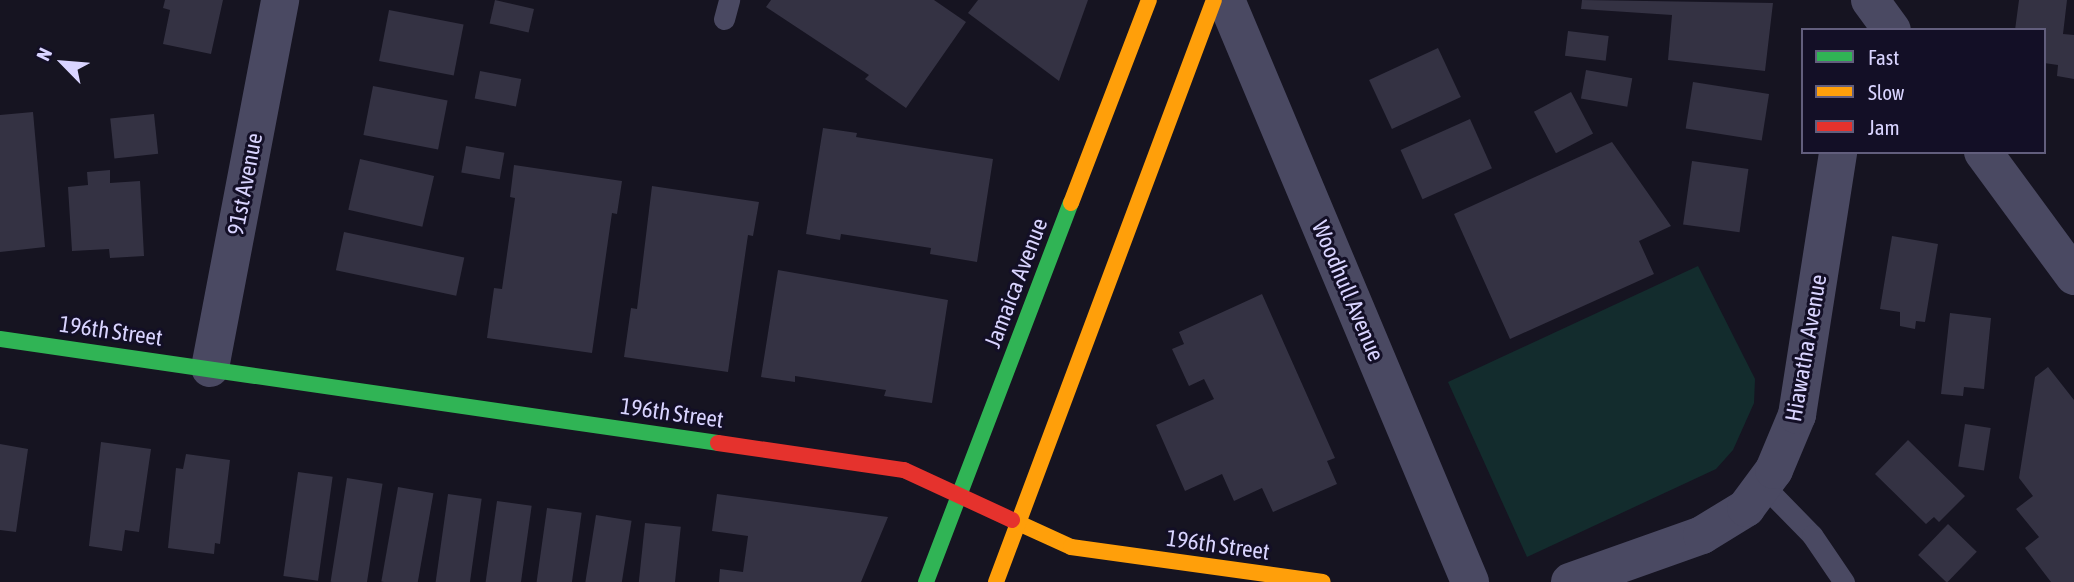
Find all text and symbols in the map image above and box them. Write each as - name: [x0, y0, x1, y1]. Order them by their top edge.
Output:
- north arrow: [28, 28, 98, 98]
- legend: [1801, 28, 2046, 154]
- text: N: [32, 44, 56, 64]
- text: Fast: [1868, 45, 1899, 69]
- text: Slow: [1868, 80, 1904, 104]
- text: Jam: [1868, 115, 1900, 139]
- street label: 91st Avenue: [222, 131, 268, 237]
- street label: Jamaica Avenue: [979, 214, 1053, 352]
- street label: Woodhull Avenue: [1306, 217, 1390, 365]
- street label: Hiawatha Avenue: [1779, 272, 1833, 424]
- street label: 196th Street: [58, 310, 164, 352]
- street label: 196th Street: [619, 392, 725, 434]
- street label: 196th Street: [1165, 524, 1271, 566]

